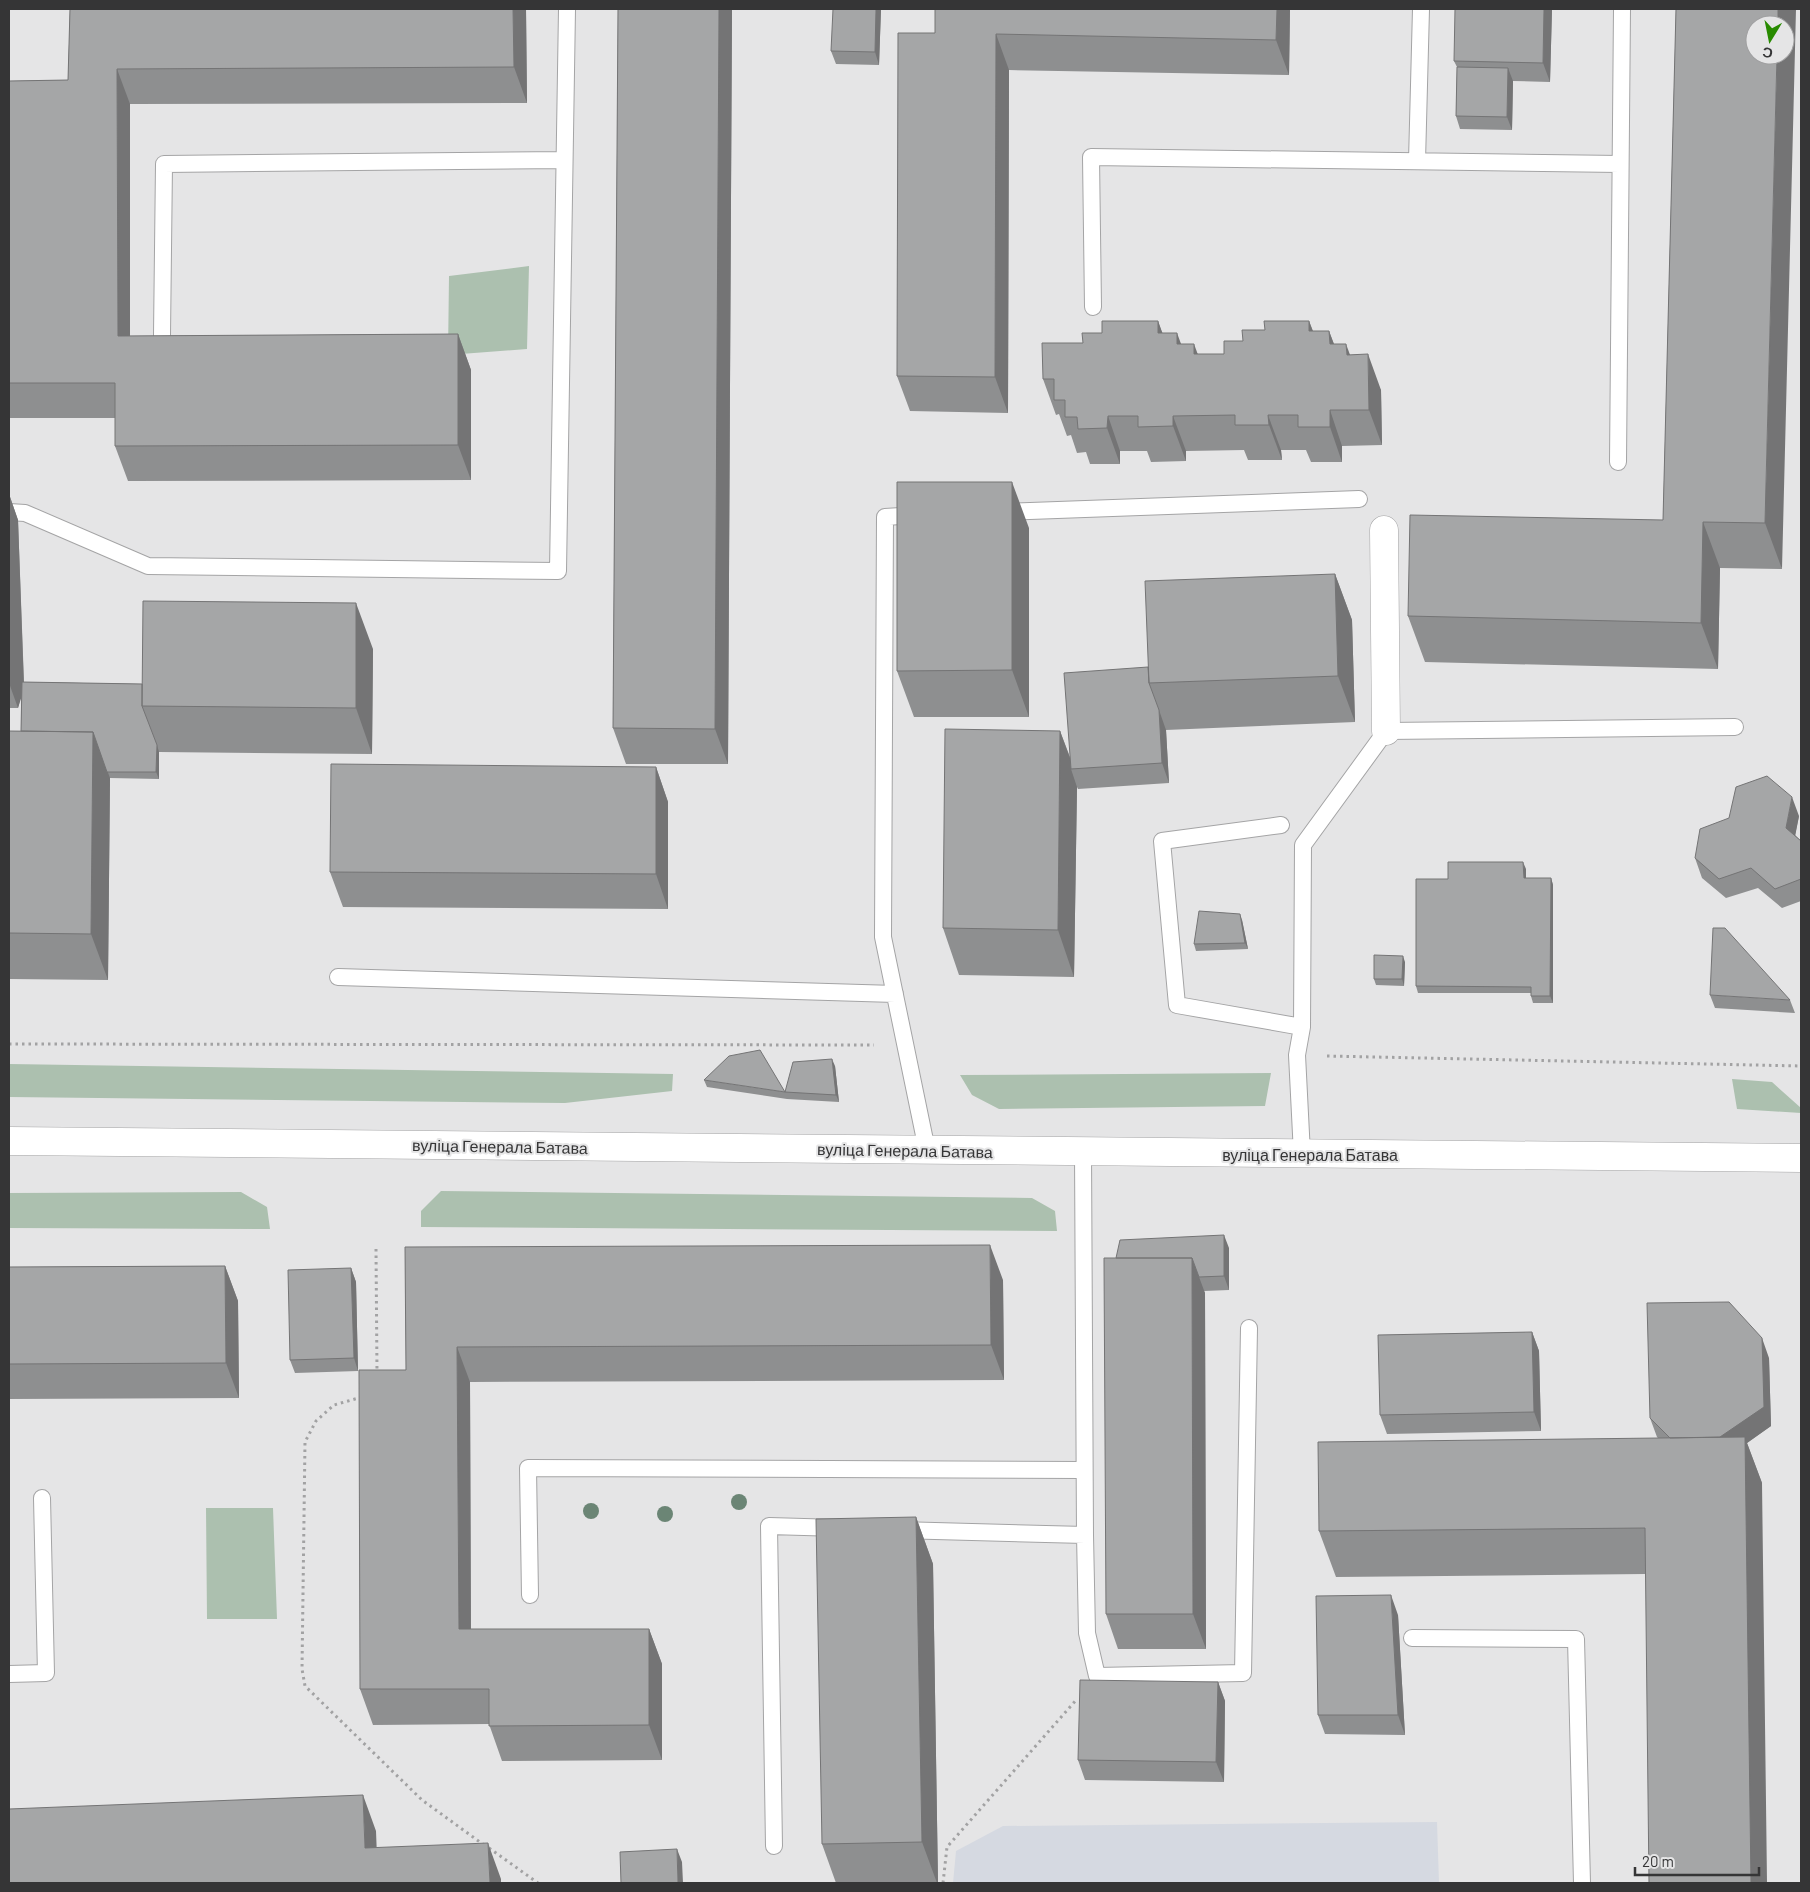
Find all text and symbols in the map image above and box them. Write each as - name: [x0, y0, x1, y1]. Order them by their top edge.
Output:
- north arrow: [1745, 15, 1795, 65]
- text: С: [1761, 44, 1774, 63]
- street label: вуліца Генерала Батава: [412, 1135, 588, 1157]
- street label: вуліца Генерала Батава: [817, 1139, 993, 1161]
- street label: вуліца Генерала Батава: [1222, 1145, 1398, 1164]
- scale bar: [1635, 1844, 1759, 1876]
- text: 20 m: [1642, 1852, 1674, 1870]

